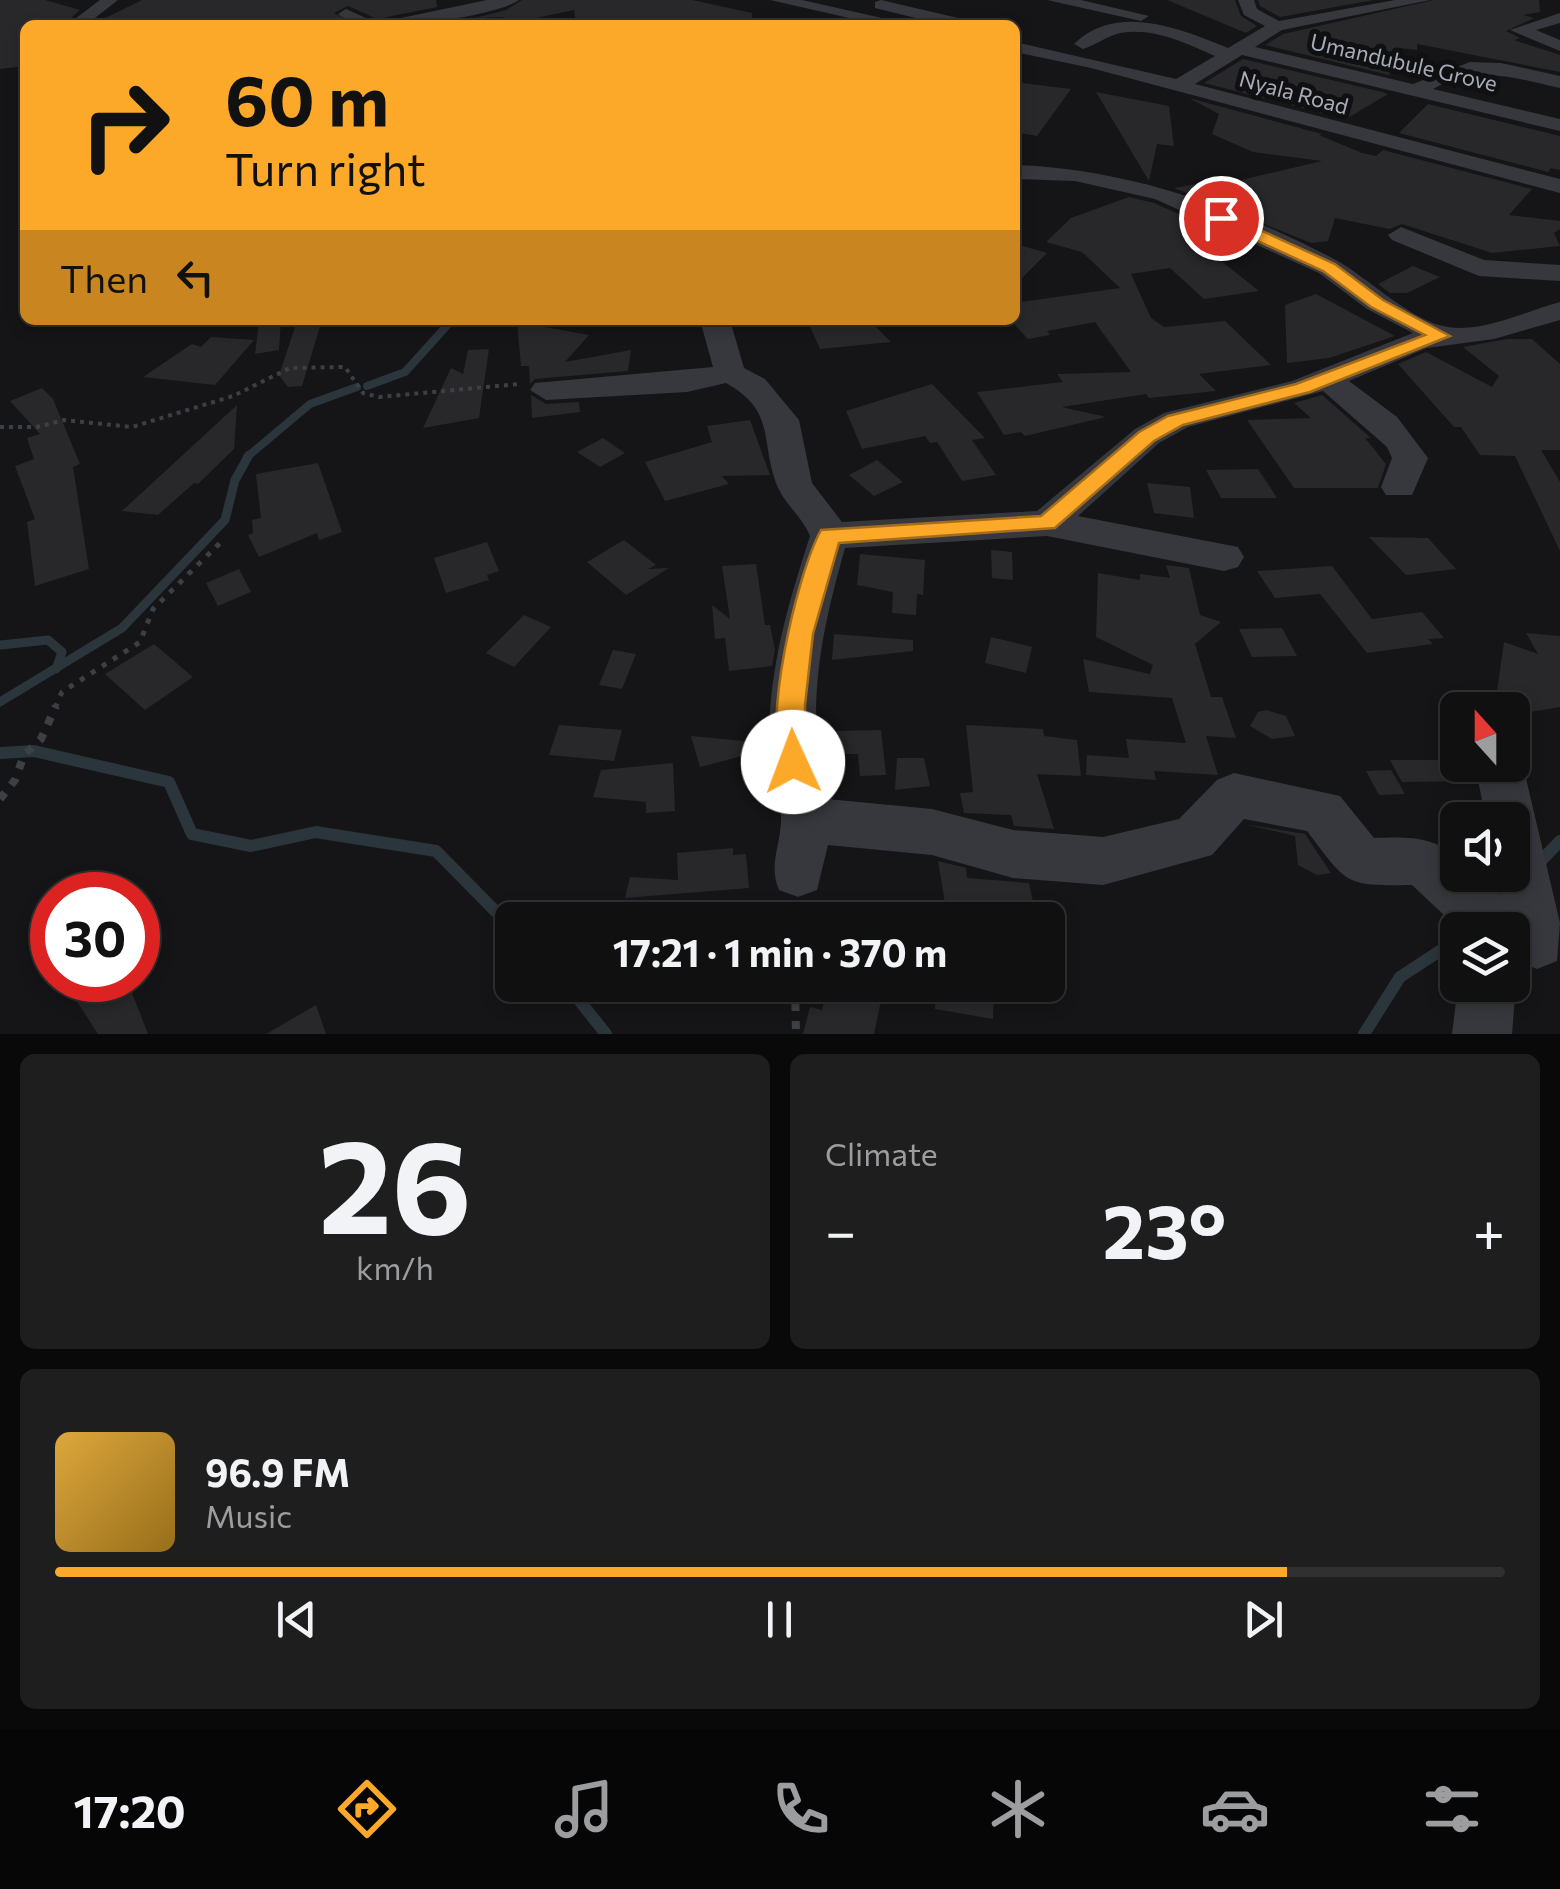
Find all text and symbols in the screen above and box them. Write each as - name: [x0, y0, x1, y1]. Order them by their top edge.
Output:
- street label: Umandubule Grove: [1308, 27, 1500, 97]
- text: 60 m: [225, 55, 389, 140]
- icon: right: [60, 60, 190, 190]
- street label: Nyala Road: [1236, 64, 1352, 120]
- text: Turn right: [225, 140, 426, 195]
- pin: [1179, 176, 1264, 261]
- icon: arrive: [1194, 191, 1249, 246]
- icon: left: [168, 250, 223, 305]
- text: Then: [60, 254, 148, 301]
- north arrow: [1440, 692, 1530, 782]
- map controls: [1440, 692, 1530, 1002]
- position arrow: [741, 710, 845, 814]
- button: sound: [1440, 802, 1530, 892]
- speed limit sign: 30: [30, 872, 160, 1002]
- button: layers: [1440, 912, 1530, 1002]
- text: 17:21 · 1 min · 370 m: [613, 928, 947, 975]
- text: 26: [318, 1102, 472, 1261]
- text: Climate: [825, 1133, 938, 1173]
- text: 23°: [1103, 1183, 1226, 1274]
- text: −: [825, 1196, 856, 1263]
- text: +: [1473, 1196, 1505, 1263]
- text: km/h: [356, 1247, 434, 1287]
- text: 96.9 FM: [205, 1448, 350, 1495]
- text: Music: [205, 1495, 292, 1535]
- icon: previous: [269, 1592, 324, 1647]
- icon: pause: [752, 1592, 807, 1647]
- icon: next: [1236, 1592, 1291, 1647]
- icon: directions: [332, 1774, 402, 1844]
- icon: music: [549, 1774, 619, 1844]
- icon: phone: [766, 1774, 836, 1844]
- icon: climate: [983, 1774, 1053, 1844]
- icon: car: [1200, 1774, 1270, 1844]
- icon: filters: [1417, 1774, 1487, 1844]
- text: 17:20: [73, 1782, 186, 1837]

